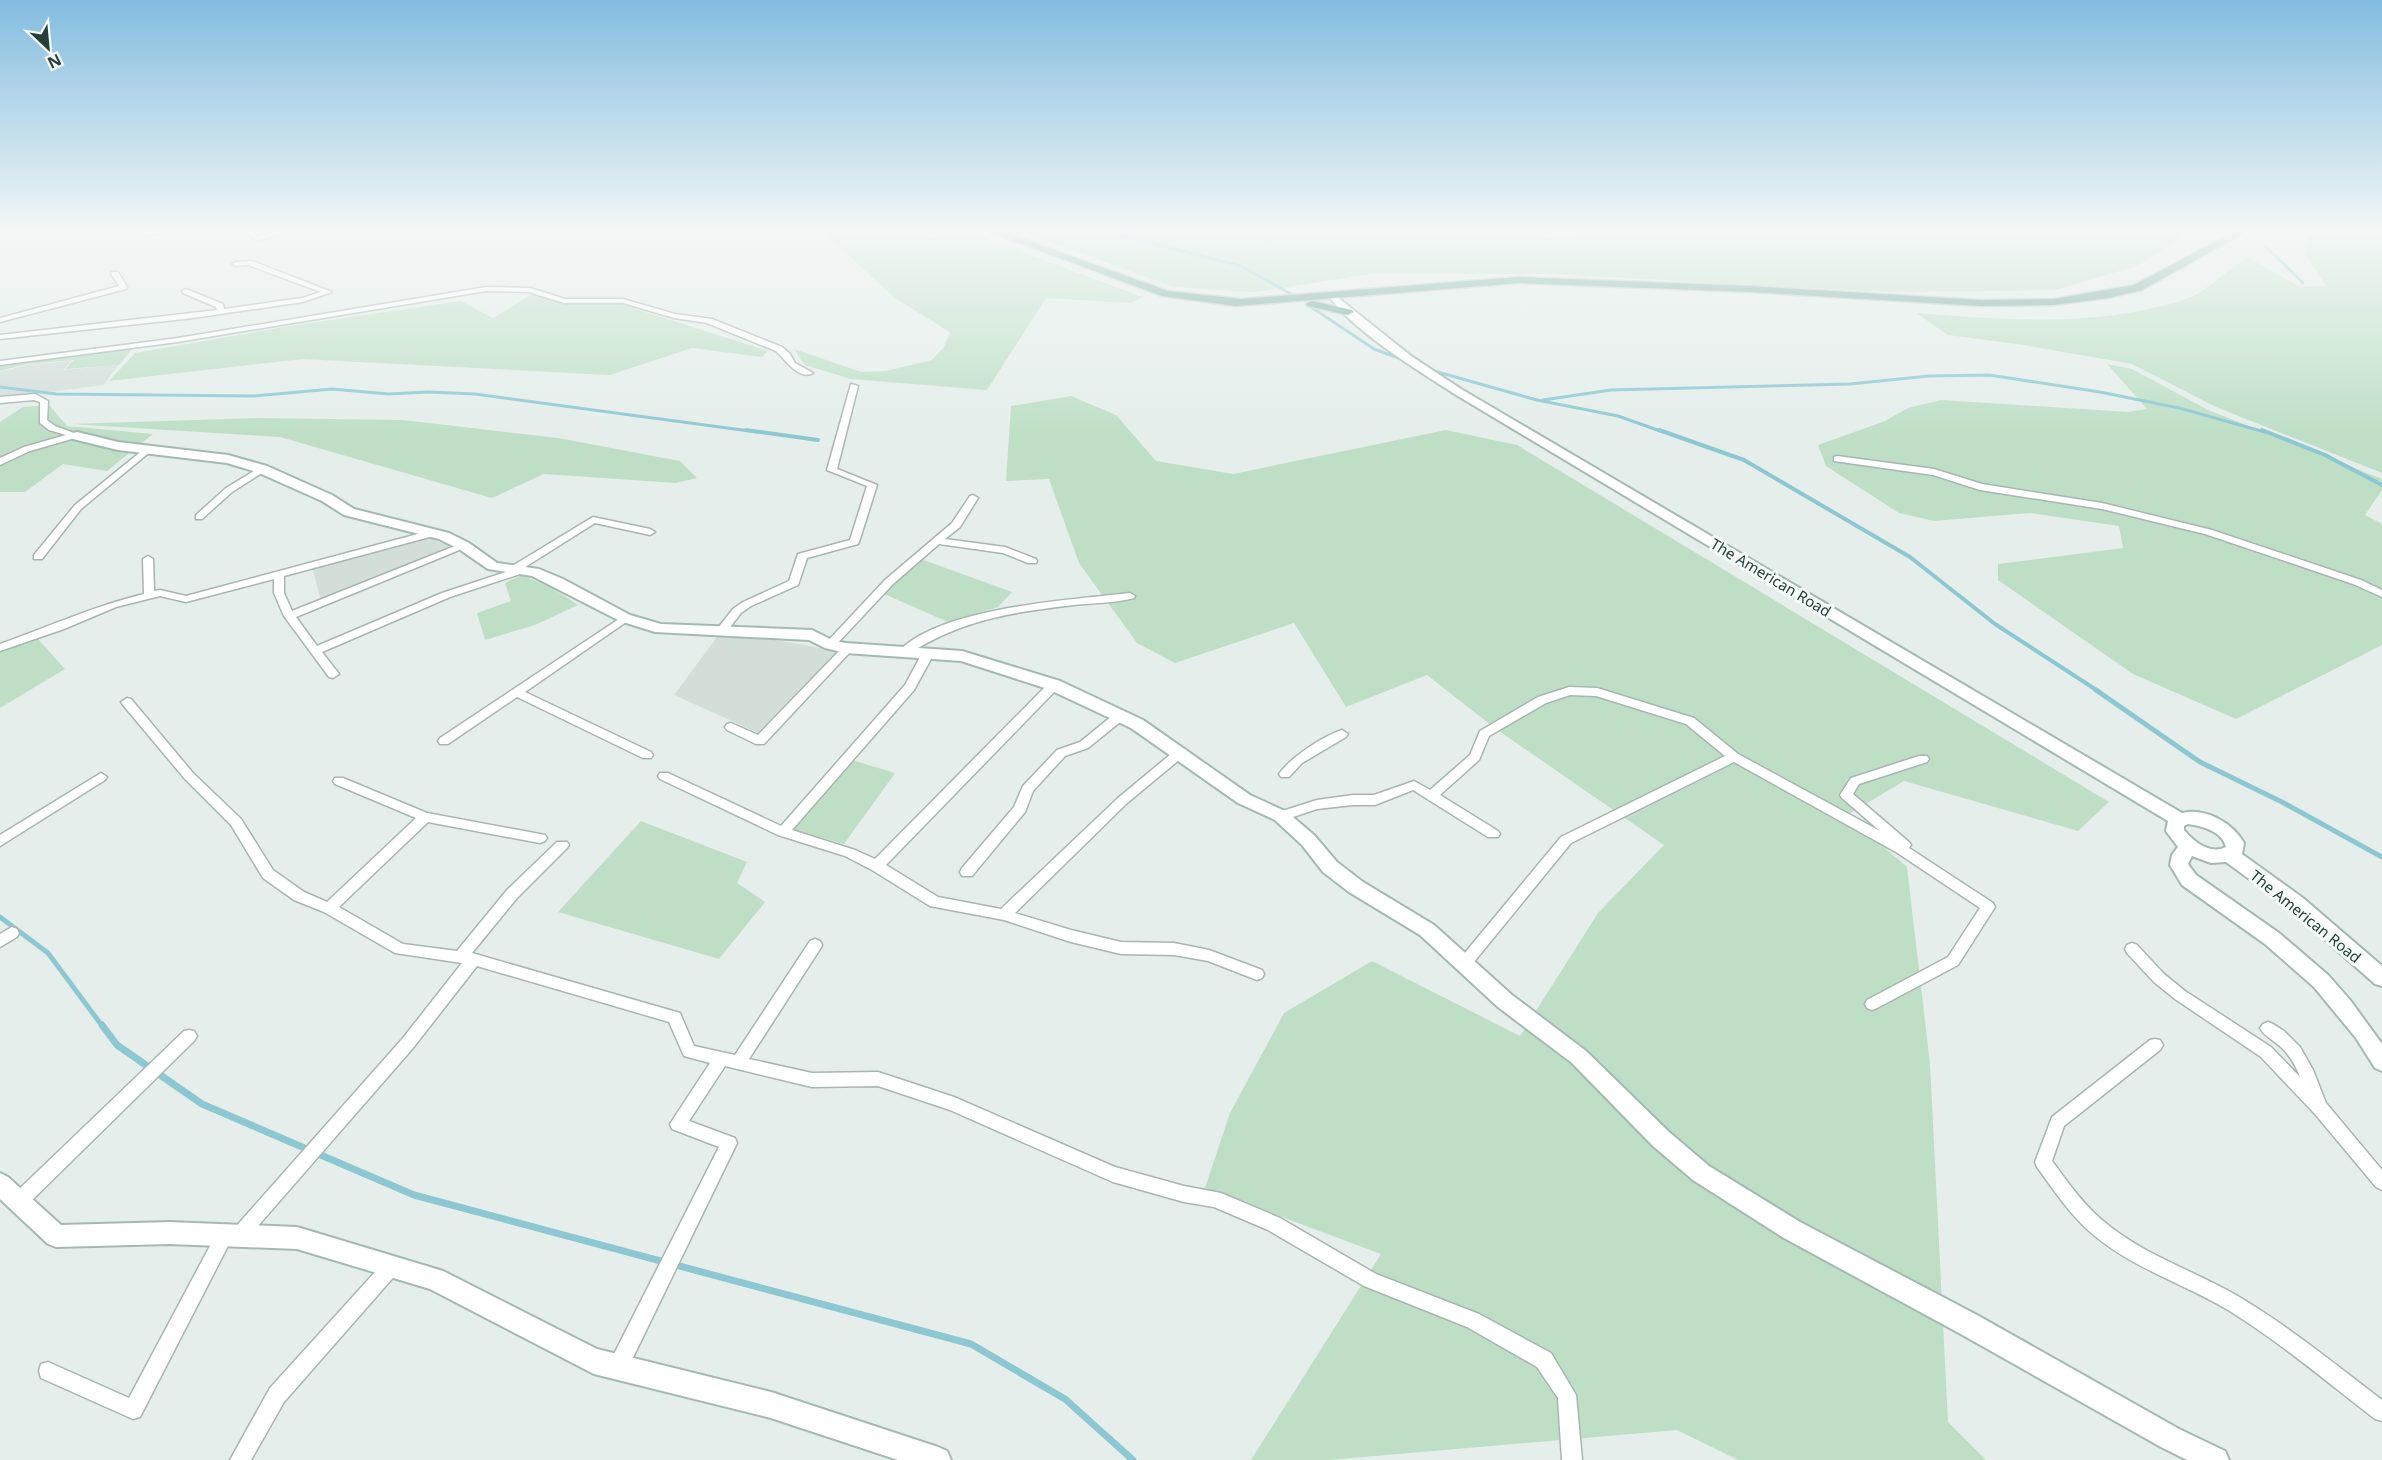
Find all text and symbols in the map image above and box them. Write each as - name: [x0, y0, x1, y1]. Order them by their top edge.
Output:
- north arrow: [18, 18, 78, 78]
- text: N: [44, 49, 65, 74]
- street label: The American Road: [1707, 533, 1835, 621]
- street label: The American Road: [2246, 865, 2366, 967]

